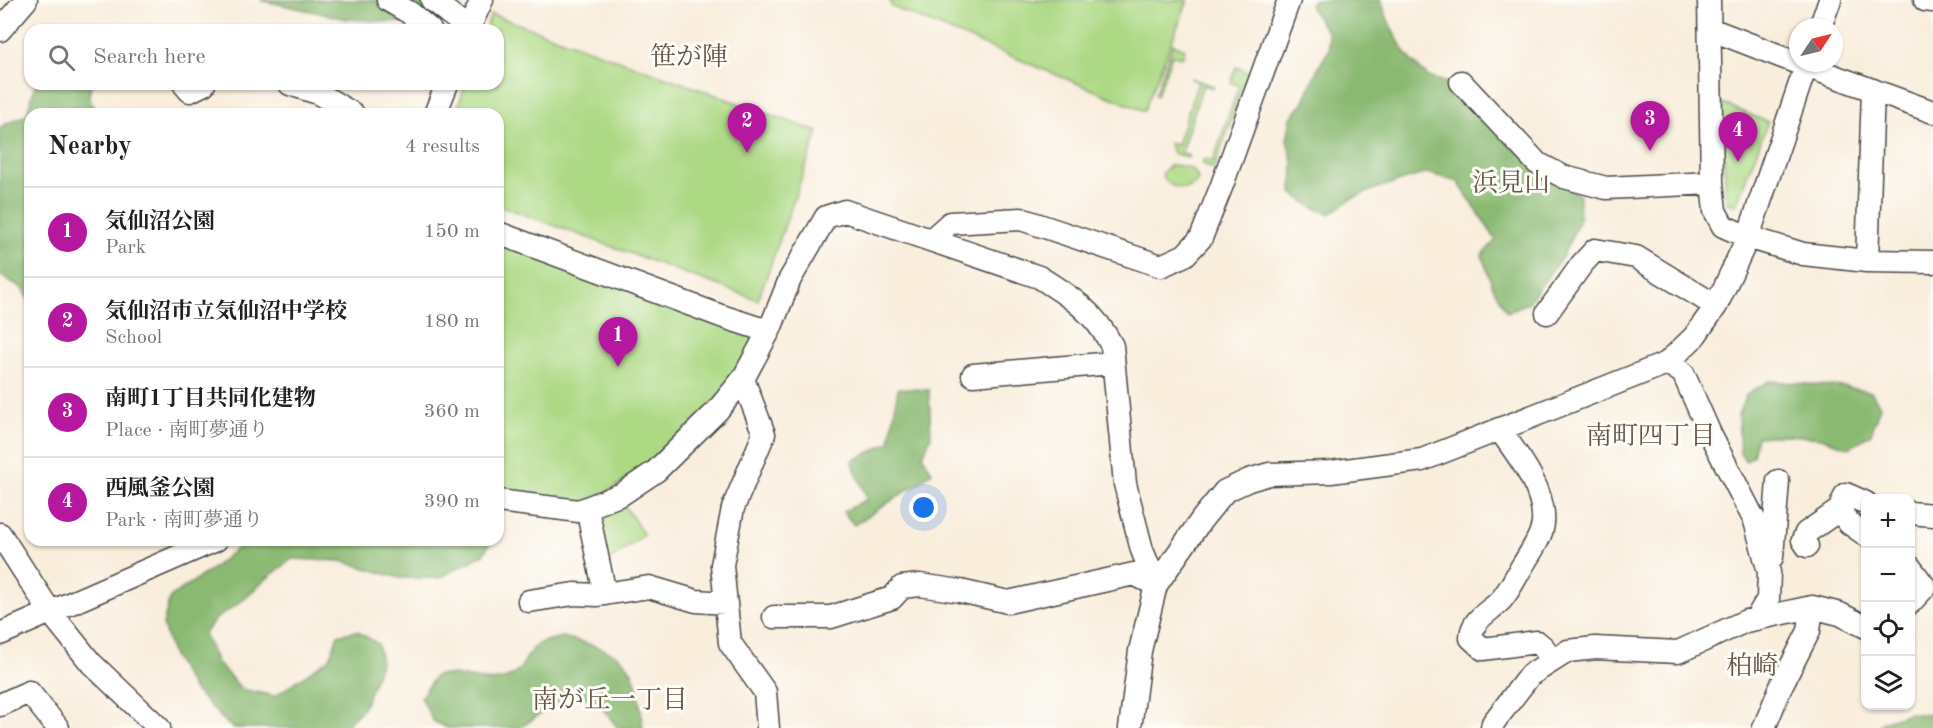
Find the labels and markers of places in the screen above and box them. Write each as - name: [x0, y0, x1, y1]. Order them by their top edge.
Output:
- pin: 3: [1630, 102, 1670, 151]
- pin: 2: [728, 104, 766, 153]
- pin: 4: [1718, 112, 1758, 162]
- pin: 1: [598, 318, 638, 367]

